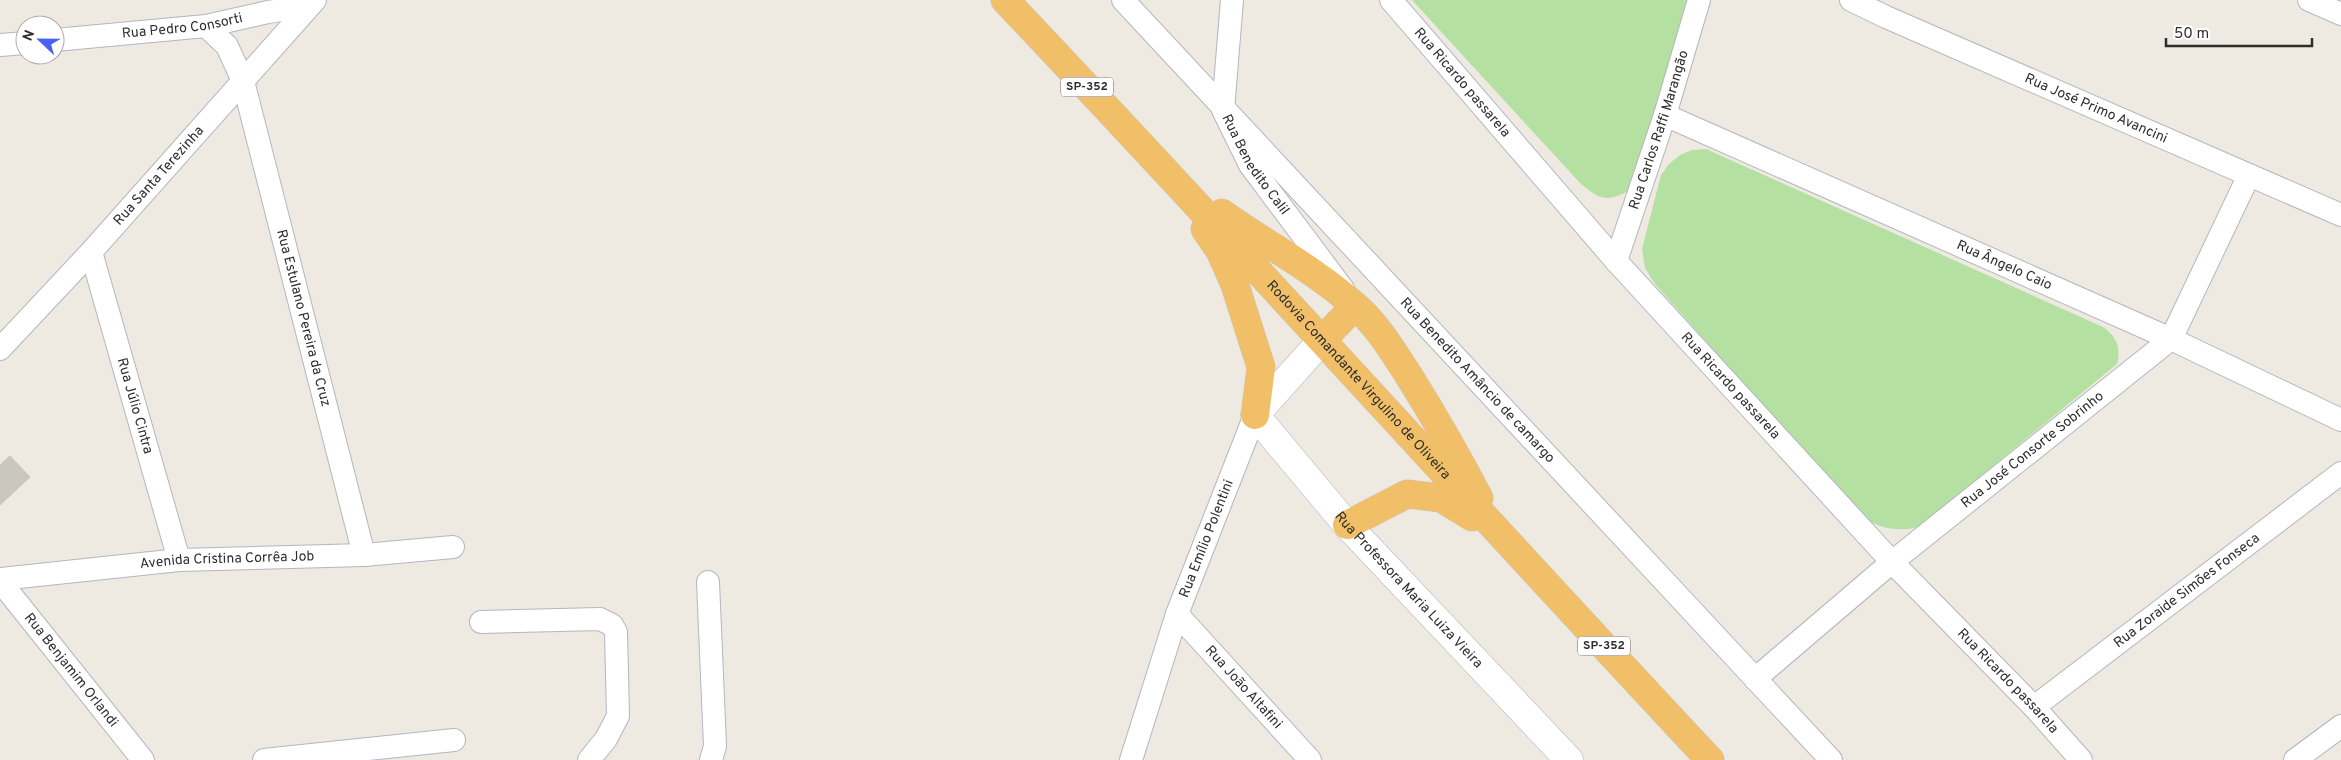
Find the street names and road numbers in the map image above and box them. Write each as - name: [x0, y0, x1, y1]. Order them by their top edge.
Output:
- street label: Rua Pedro Consorti: [121, 10, 244, 42]
- street label: Rua Ricardo passarela: [1410, 24, 1514, 141]
- street label: Rua Carlos Raffi Marangão: [1625, 48, 1692, 212]
- street label: Rua José Primo Avancini: [2022, 70, 2170, 147]
- road number: SP-352: [1061, 77, 1113, 96]
- street label: Rua Benedito Calil: [1218, 111, 1293, 218]
- street label: Rua Santa Terezinha: [110, 122, 208, 229]
- street label: Rua Estulano Pereira da Cruz: [273, 228, 334, 408]
- street label: Rua Ângelo Caio: [1954, 237, 2055, 294]
- street label: Rodovia Comandante Virgulino de Oliveira: [1263, 277, 1454, 483]
- street label: Rua Benedito Amâncio de camargo: [1396, 294, 1559, 467]
- street label: Rua Ricardo passarela: [1677, 329, 1784, 443]
- street label: Rua Júlio Cintra: [113, 356, 157, 456]
- street label: Rua José Consorte Sobrinho: [1958, 388, 2107, 512]
- street label: Rua Emílio Polentini: [1176, 477, 1237, 600]
- street label: Rua Professora Maria Luiza Vieira: [1331, 508, 1486, 672]
- street label: Rua Zoraide Simões Fonseca: [2110, 530, 2263, 652]
- street label: Avenida Cristina Corrêa Job: [139, 548, 315, 573]
- street label: Rua Benjamim Orlandi: [20, 610, 122, 731]
- street label: Rua Ricardo passarela: [1953, 625, 2062, 737]
- road number: SP-352: [1578, 636, 1630, 656]
- street label: Rua João Altafini: [1202, 642, 1286, 732]

